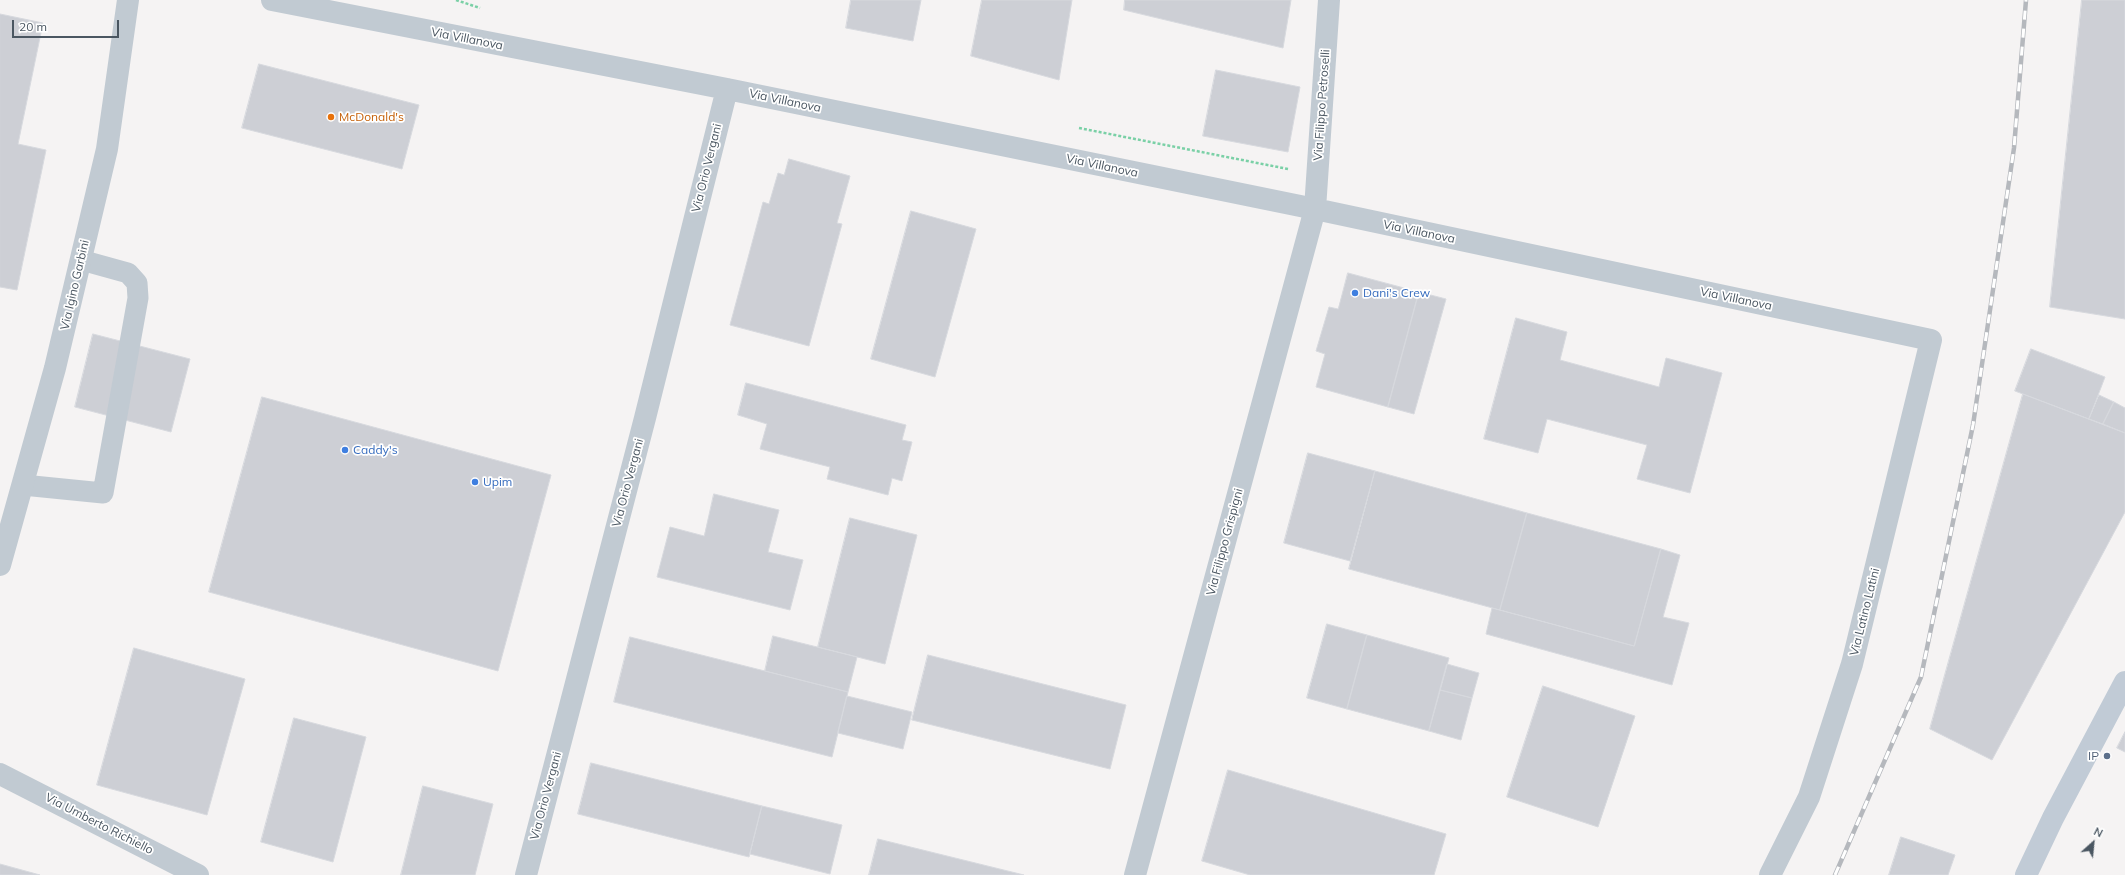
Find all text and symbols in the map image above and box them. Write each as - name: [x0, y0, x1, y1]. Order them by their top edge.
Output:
- scale bar: [14, 12, 121, 38]
- text: 20 m: [19, 19, 47, 34]
- street label: Via Villanova: [430, 25, 504, 53]
- street label: Via Filippo Petroselli: [1311, 49, 1333, 161]
- street label: Via Villanova: [748, 86, 822, 116]
- place label: McDonald's: [339, 110, 404, 124]
- marker: McDonald's: [326, 112, 336, 122]
- street label: Via Orio Vergani: [689, 122, 725, 214]
- street label: Via Villanova: [1065, 151, 1139, 181]
- street label: Via Villanova: [1382, 217, 1456, 247]
- street label: Via Igino Garbini: [58, 239, 92, 331]
- street label: Via Villanova: [1699, 284, 1773, 314]
- place label: Dani's Crew: [1363, 286, 1430, 300]
- marker: Dani's Crew: [1350, 288, 1360, 298]
- street label: Via Orio Vergani: [609, 437, 647, 529]
- place label: Caddy's: [353, 443, 398, 457]
- marker: Caddy's: [340, 445, 350, 455]
- place label: Upim: [483, 475, 512, 489]
- marker: Upim: [470, 477, 480, 487]
- street label: Via Filippo Grispigni: [1204, 487, 1246, 597]
- street label: Via Latino Latini: [1847, 567, 1883, 657]
- place label: IP: [2088, 749, 2099, 763]
- street label: Via Orio Vergani: [527, 750, 565, 842]
- marker: IP: [2102, 751, 2112, 761]
- street label: Via Umberto Richiello: [43, 790, 155, 858]
- north arrow: [2073, 823, 2113, 863]
- text: N: [2092, 824, 2105, 840]

